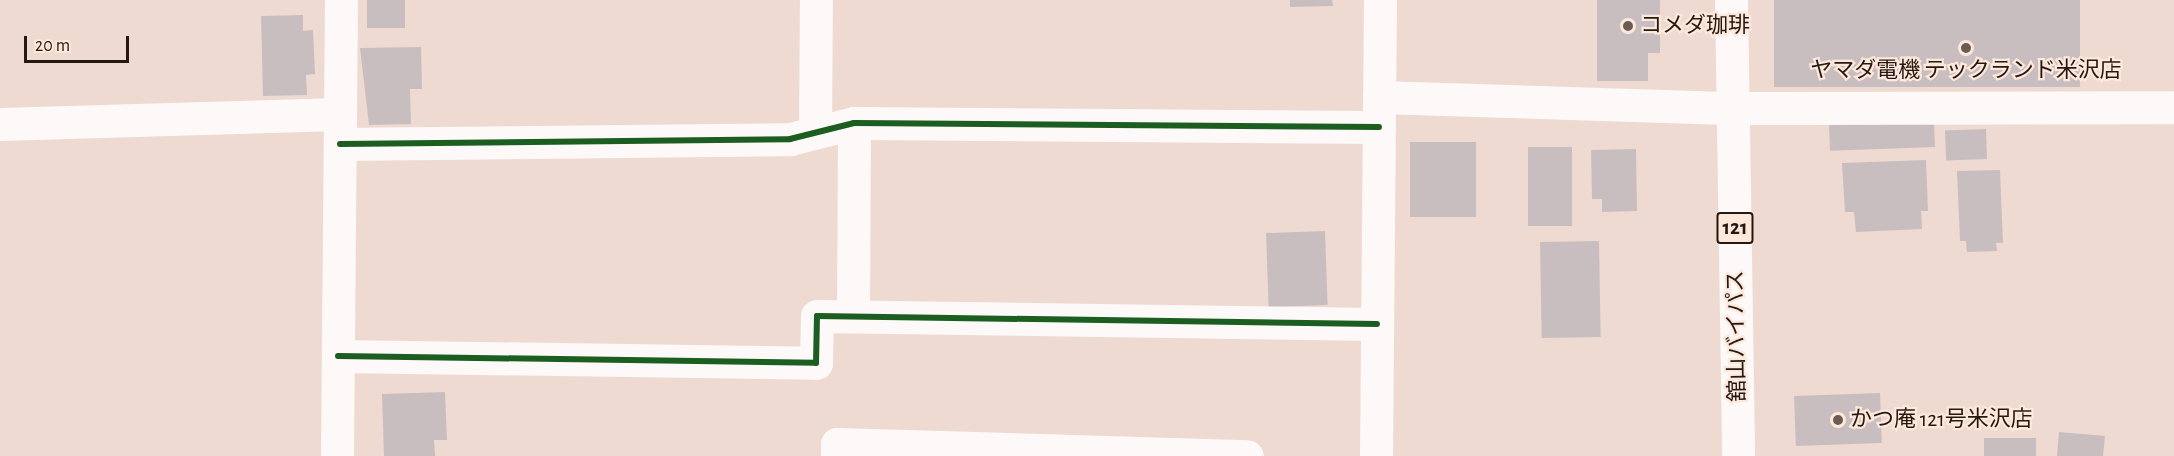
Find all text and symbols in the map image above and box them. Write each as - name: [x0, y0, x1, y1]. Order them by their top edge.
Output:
- place label: コメダ珈琲: [1640, 13, 1750, 39]
- marker: コメダ珈琲: [1621, 19, 1635, 33]
- scale bar: [27, 24, 132, 62]
- text: 20 m: [35, 37, 70, 55]
- marker: ヤマダ電機 テックランド米沢店: [1959, 41, 1973, 55]
- place label: ヤマダ電機 テックランド米沢店: [1810, 58, 2122, 84]
- road number: 121: [1716, 210, 1754, 246]
- street label: 舘山バイパス: [1723, 270, 1751, 402]
- place label: かつ庵 121号米沢店: [1850, 407, 2033, 433]
- marker: かつ庵 121号米沢店: [1831, 413, 1845, 427]

